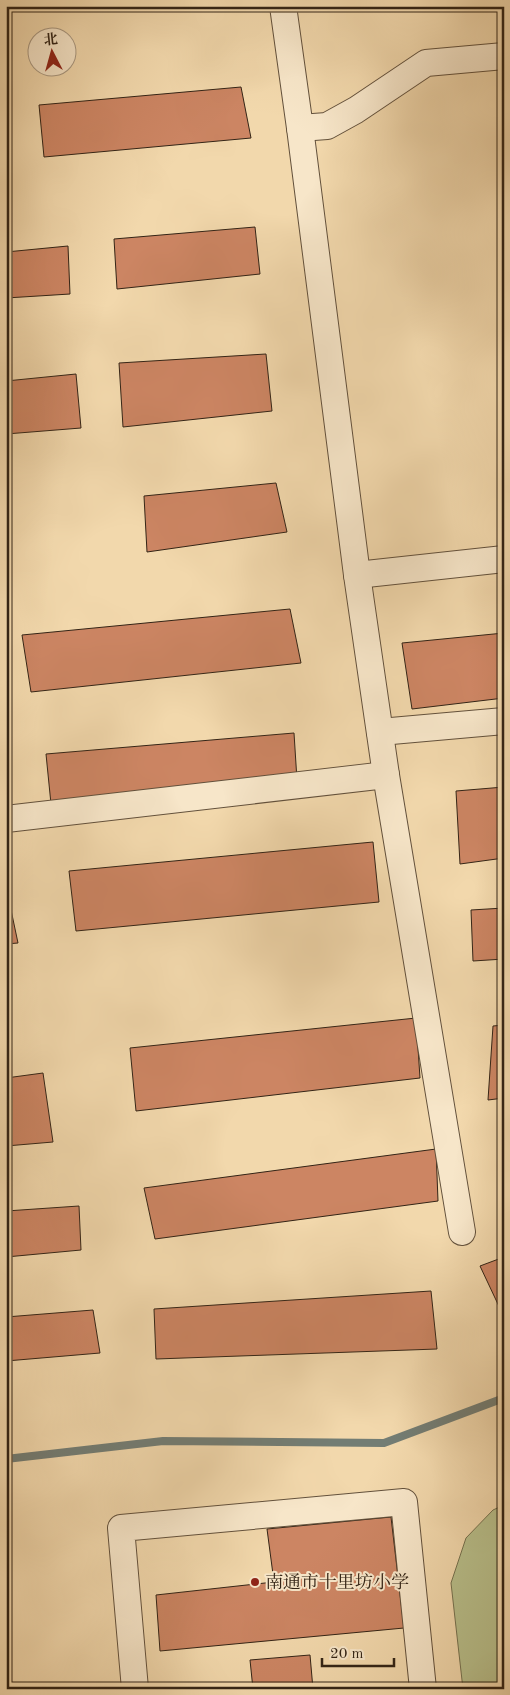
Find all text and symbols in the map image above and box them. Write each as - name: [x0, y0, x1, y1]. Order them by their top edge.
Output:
- north arrow: [28, 28, 78, 78]
- text: 北: [43, 31, 58, 48]
- place label: 南通市十里坊小学: [265, 1572, 409, 1592]
- marker: 南通市十里坊小学: [249, 1576, 261, 1588]
- scale bar: [322, 1635, 395, 1667]
- text: 20 m: [330, 1647, 364, 1662]

